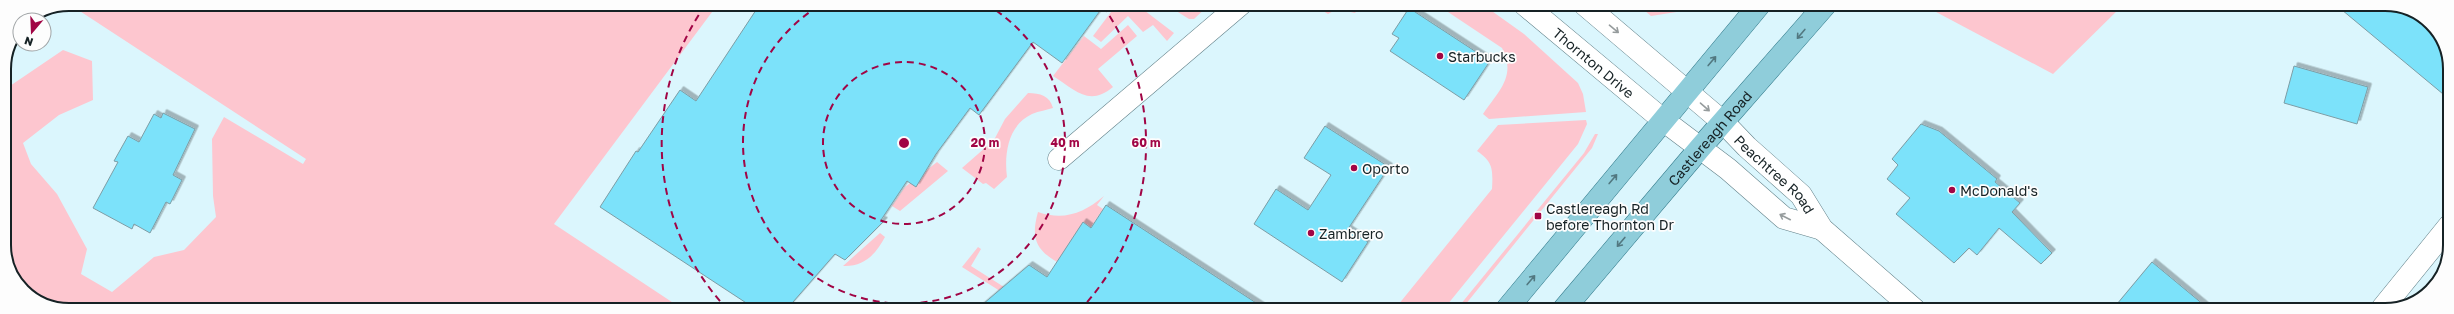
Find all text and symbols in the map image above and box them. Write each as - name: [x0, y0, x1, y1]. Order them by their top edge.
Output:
- north arrow: [12, 12, 52, 52]
- street label: Thornton Drive: [1550, 24, 1638, 101]
- one-way arrow: [1608, 25, 1619, 34]
- one-way arrow: [1796, 28, 1805, 39]
- text: N: [23, 34, 35, 49]
- place label: Starbucks: [1448, 48, 1516, 65]
- marker: Starbucks: [1435, 51, 1445, 61]
- one-way arrow: [1707, 55, 1716, 66]
- street label: Castlereagh Road: [1664, 87, 1755, 189]
- one-way arrow: [1700, 103, 1711, 112]
- street label: Peachtree Road: [1731, 131, 1819, 216]
- text: 20 m: [971, 135, 999, 150]
- text: 40 m: [1051, 135, 1079, 150]
- text: 60 m: [1132, 135, 1160, 150]
- centre of rings: [897, 136, 911, 150]
- place label: Oporto: [1362, 160, 1409, 177]
- marker: Oporto: [1349, 163, 1359, 173]
- one-way arrow: [1609, 174, 1618, 185]
- place label: McDonald's: [1960, 182, 2038, 199]
- marker: McDonald's: [1947, 185, 1957, 195]
- place label: Castlereagh Rd before Thornton Dr: [1546, 200, 1674, 233]
- marker: Castlereagh Rd before Thornton Dr: [1533, 211, 1543, 221]
- one-way arrow: [1779, 213, 1791, 220]
- place label: Zambrero: [1319, 225, 1383, 242]
- marker: Zambrero: [1306, 228, 1316, 238]
- one-way arrow: [1616, 237, 1625, 247]
- one-way arrow: [1526, 274, 1535, 285]

